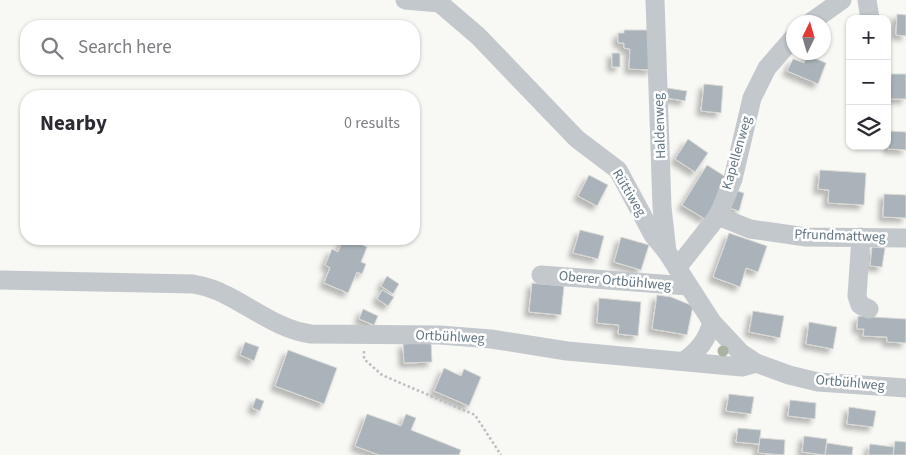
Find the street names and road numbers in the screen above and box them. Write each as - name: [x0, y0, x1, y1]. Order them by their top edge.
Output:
- street label: Haldenweg: [649, 93, 671, 159]
- street label: Kapellenweg: [717, 114, 757, 192]
- street label: Rüttiweg: [607, 166, 651, 220]
- street label: Pfrundmattweg: [794, 224, 886, 248]
- street label: Oberer Ortbühlweg: [558, 266, 672, 296]
- street label: Ortbühlweg: [415, 325, 485, 349]
- street label: Ortbühlweg: [815, 370, 885, 396]

